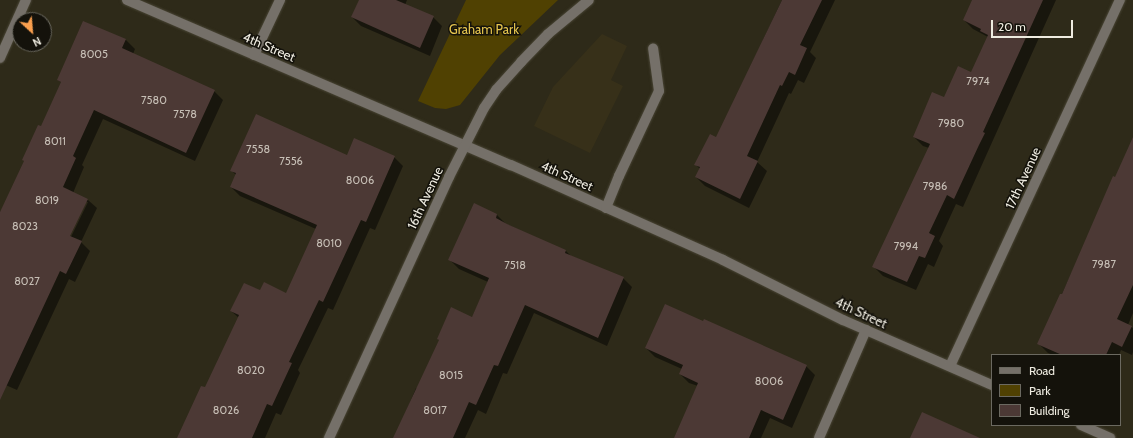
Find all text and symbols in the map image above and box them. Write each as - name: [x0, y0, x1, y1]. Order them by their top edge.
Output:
- north arrow: [12, 12, 52, 52]
- scale bar: [993, 12, 1075, 38]
- text: 20 m: [998, 19, 1026, 34]
- park label: Graham Park: [449, 21, 519, 37]
- street label: 4th Street: [241, 29, 297, 65]
- text: N: [30, 34, 43, 50]
- house number: 8005: [80, 47, 108, 61]
- house number: 7974: [966, 74, 990, 88]
- house number: 7580: [141, 93, 167, 107]
- house number: 7578: [173, 107, 197, 121]
- house number: 7980: [938, 116, 964, 130]
- house number: 8011: [44, 134, 66, 148]
- house number: 7558: [246, 142, 270, 156]
- street label: 17th Avenue: [1002, 145, 1044, 211]
- house number: 7556: [279, 154, 303, 168]
- street label: 4th Street: [539, 158, 595, 194]
- street label: 16th Avenue: [404, 164, 446, 232]
- house number: 8006: [346, 173, 374, 187]
- house number: 7986: [923, 179, 947, 193]
- house number: 8019: [35, 193, 59, 207]
- house number: 8023: [12, 219, 38, 233]
- house number: 8010: [316, 236, 342, 250]
- house number: 7994: [894, 239, 918, 253]
- house number: 7987: [1092, 257, 1116, 271]
- house number: 7518: [504, 258, 526, 272]
- house number: 8027: [14, 274, 40, 288]
- street label: 4th Street: [833, 294, 889, 332]
- legend: [991, 354, 1121, 426]
- house number: 8020: [237, 363, 265, 377]
- text: Road: [1029, 363, 1055, 378]
- house number: 8015: [439, 368, 463, 382]
- house number: 8006: [755, 374, 783, 388]
- text: Park: [1029, 383, 1051, 398]
- house number: 8026: [213, 403, 239, 417]
- house number: 8017: [423, 403, 447, 417]
- text: Building: [1029, 403, 1070, 418]

